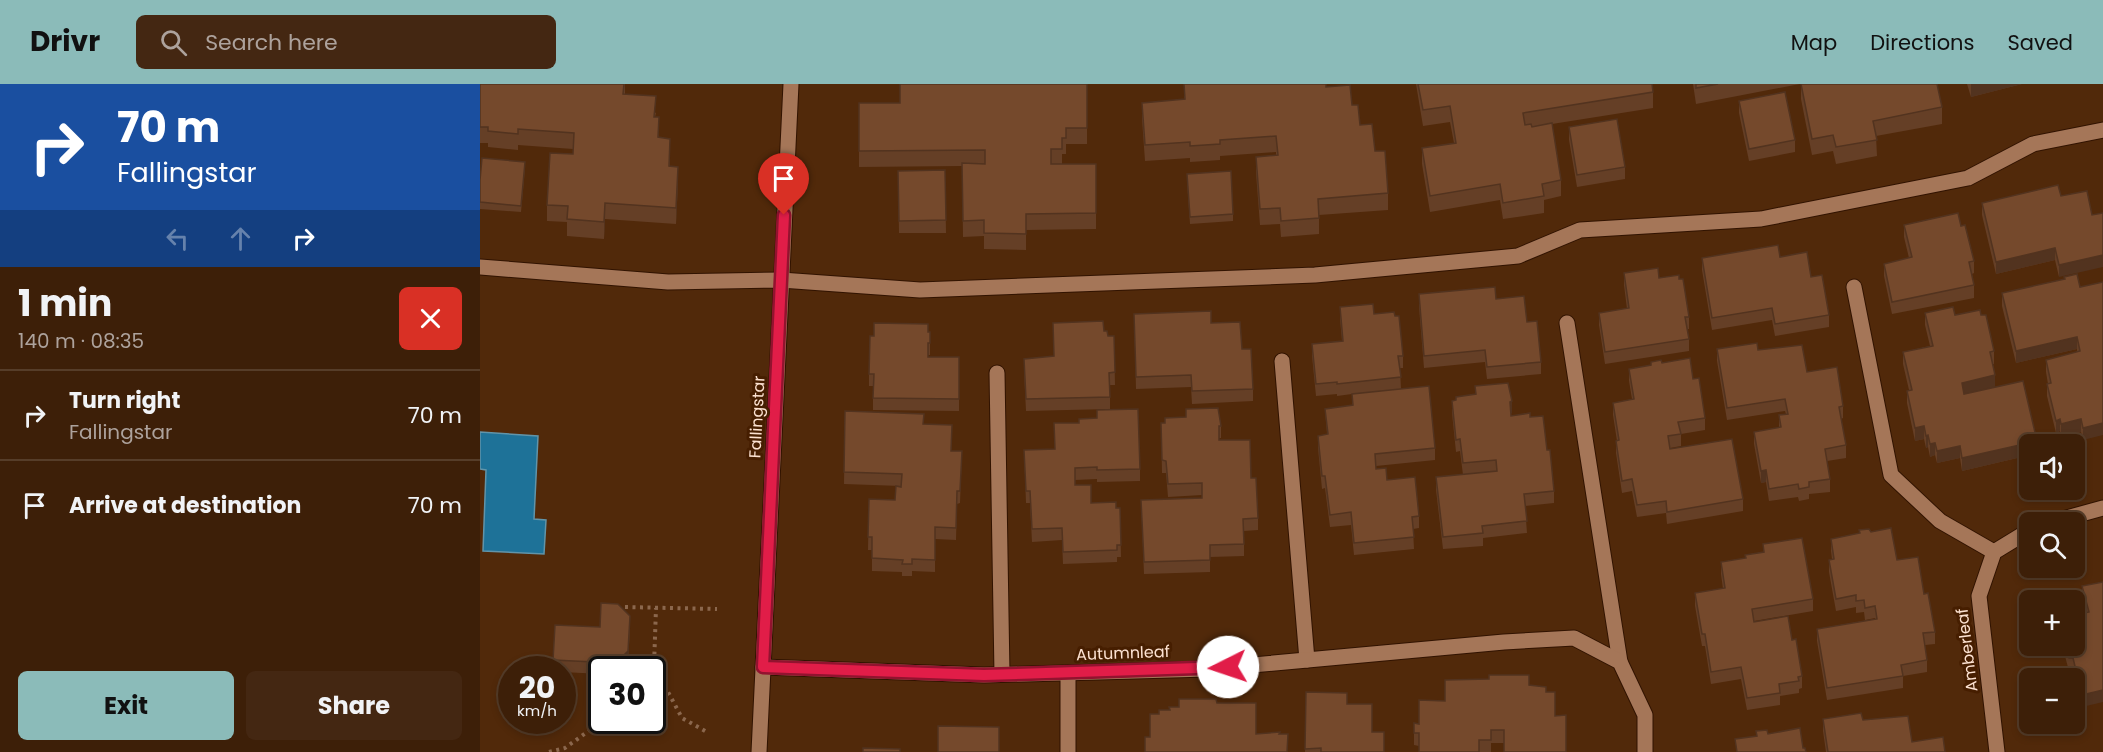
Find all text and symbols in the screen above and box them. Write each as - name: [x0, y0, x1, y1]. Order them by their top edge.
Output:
- search box: [136, 15, 556, 69]
- text: Drivr: [30, 22, 100, 61]
- icon: search: [157, 26, 190, 59]
- text: Search here: [205, 27, 338, 58]
- text: Map: [1791, 28, 1837, 57]
- text: Directions: [1870, 28, 1974, 57]
- text: Saved: [2007, 28, 2073, 57]
- text: 70 m: [117, 98, 220, 157]
- icon: right: [18, 108, 96, 186]
- pin: [758, 153, 809, 215]
- text: Fallingstar: [117, 154, 257, 191]
- icon: arrive: [767, 162, 800, 195]
- icon: left: [161, 222, 194, 255]
- icon: ahead: [224, 222, 257, 255]
- icon: right: [287, 222, 320, 255]
- text: 1 min: [18, 278, 112, 329]
- button: close: [399, 287, 462, 350]
- text: 140 m · 08:35: [18, 327, 144, 355]
- street label: Fallingstar: [743, 375, 771, 459]
- text: Turn right: [69, 385, 180, 416]
- icon: right: [18, 399, 51, 432]
- text: 70 m: [408, 400, 462, 431]
- text: Fallingstar: [69, 418, 172, 446]
- map controls: [2019, 434, 2085, 734]
- button: sound: [2019, 434, 2085, 500]
- icon: arrive: [18, 489, 51, 522]
- text: Arrive at destination: [69, 490, 301, 521]
- text: 70 m: [408, 490, 462, 521]
- button: search: [2019, 512, 2085, 578]
- button: +: [2019, 590, 2085, 656]
- street label: Amberleaf: [1950, 607, 1984, 693]
- position arrow: [1196, 635, 1260, 699]
- street label: Autumnleaf: [1076, 640, 1170, 666]
- speed limit sign: 30: [588, 656, 666, 734]
- text: 20: [519, 666, 555, 709]
- button: −: [2019, 668, 2085, 734]
- button: Exit: [18, 671, 234, 740]
- button: Share: [246, 671, 462, 740]
- text: km/h: [517, 700, 557, 721]

